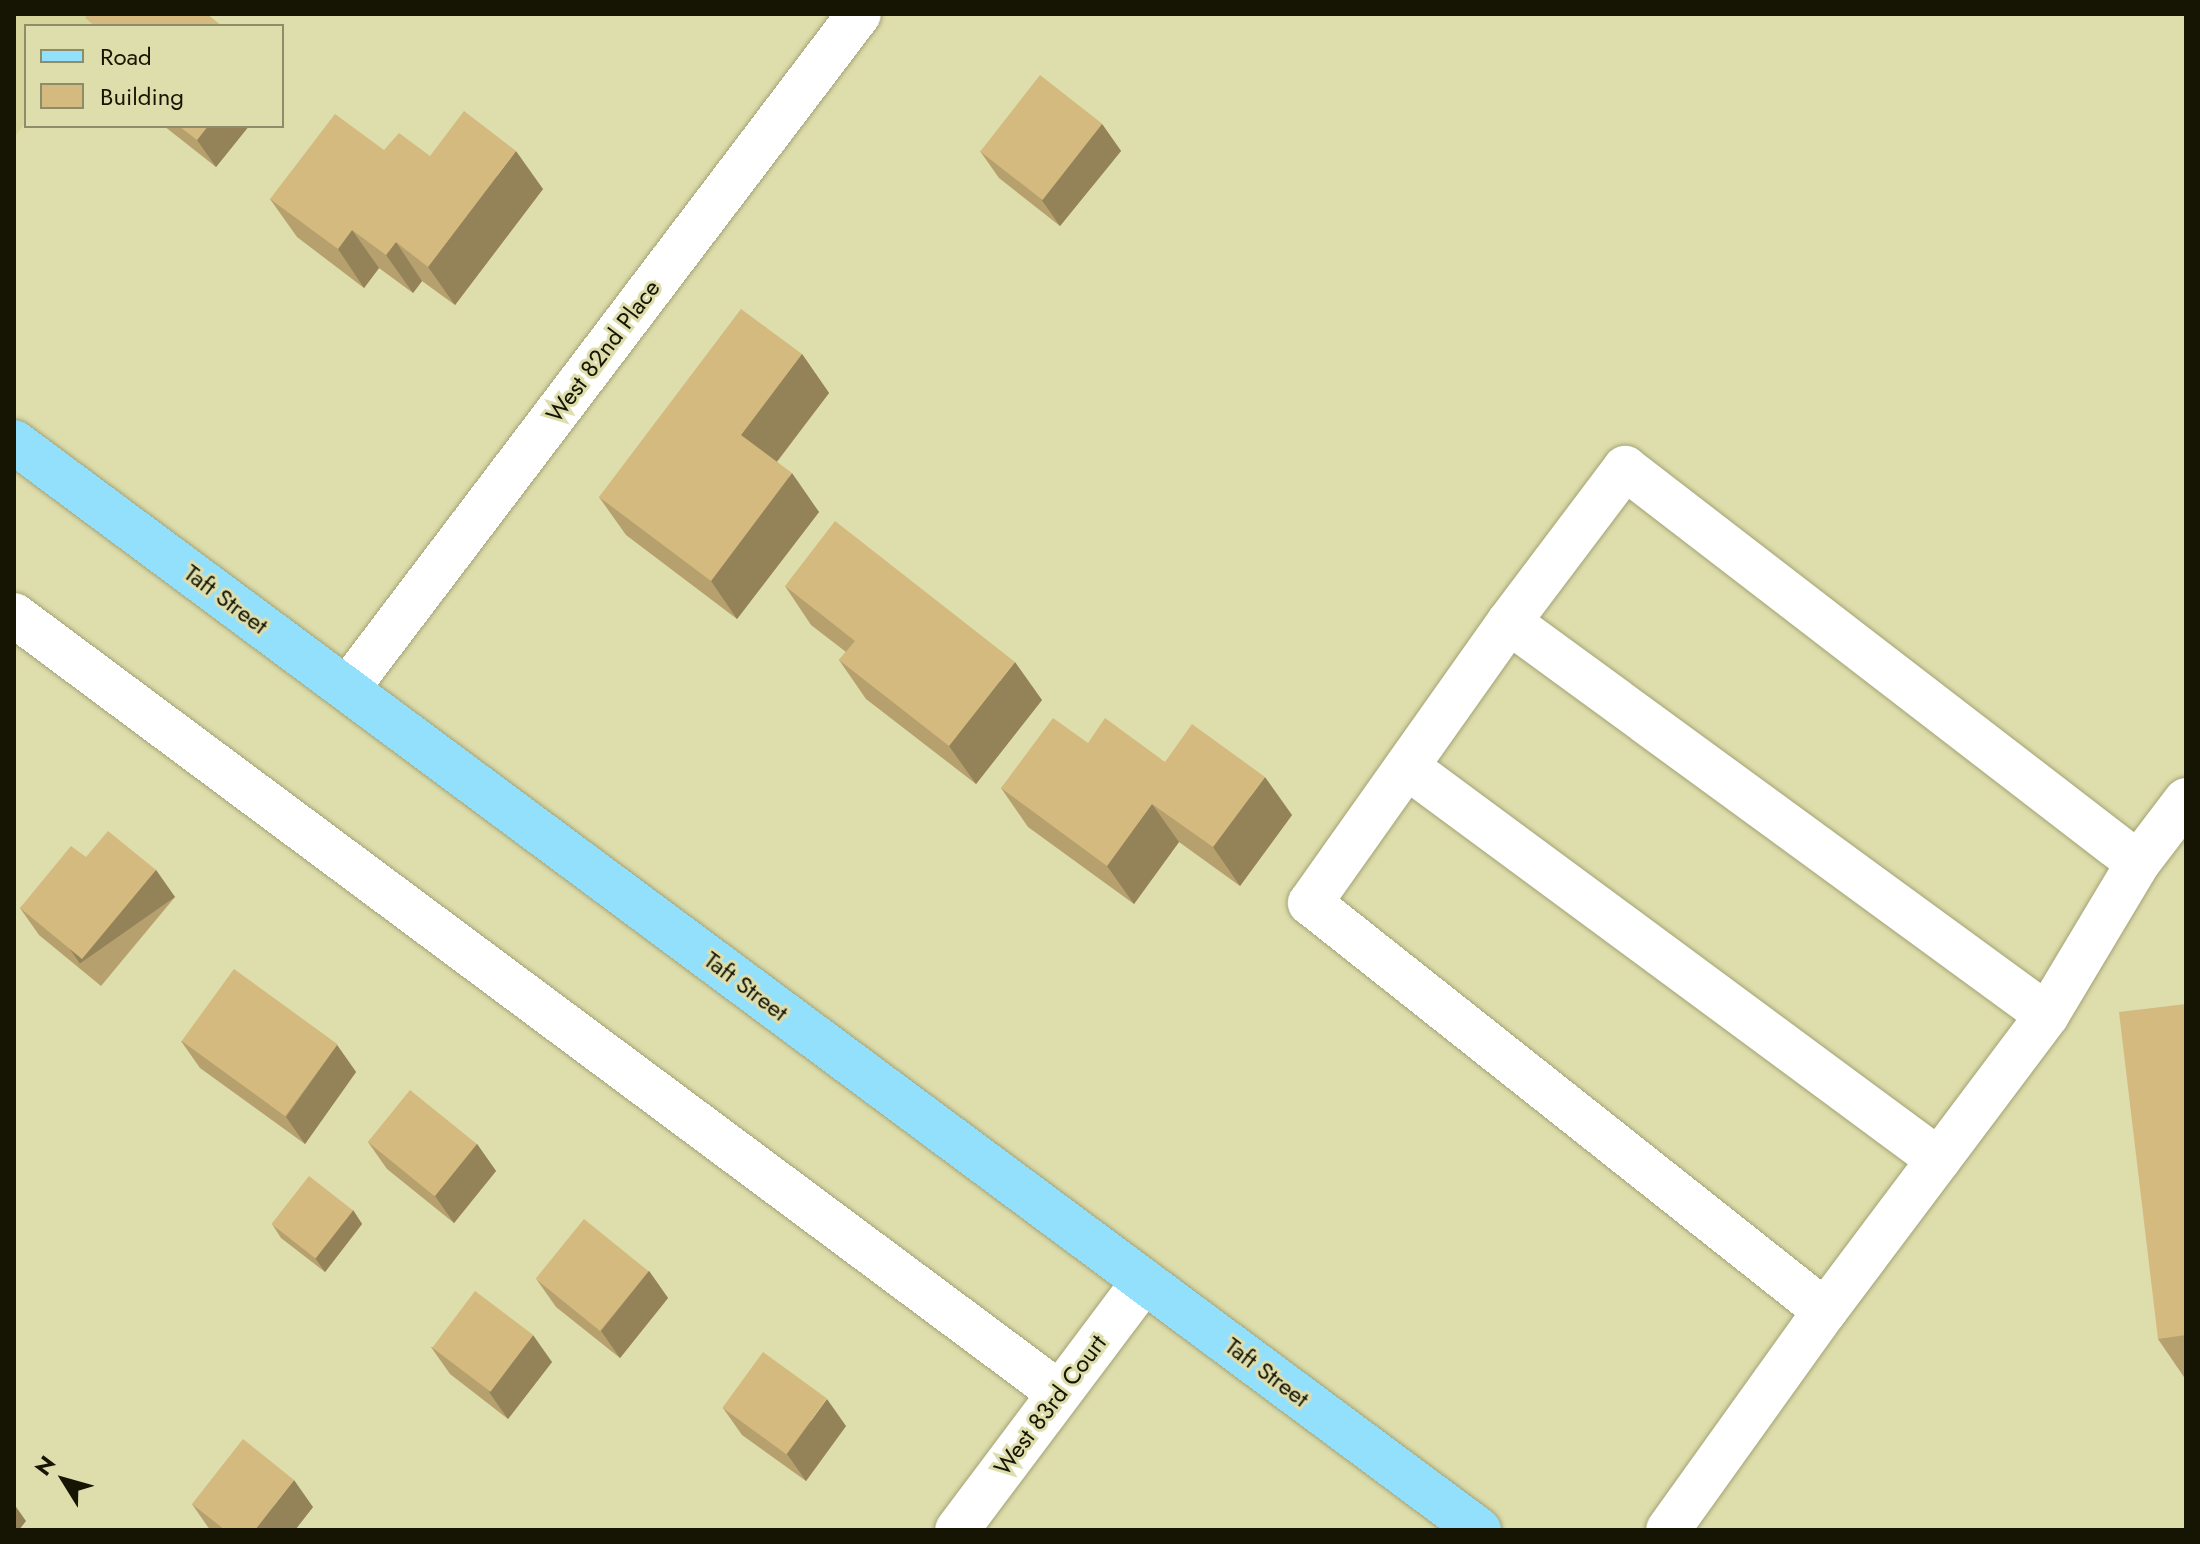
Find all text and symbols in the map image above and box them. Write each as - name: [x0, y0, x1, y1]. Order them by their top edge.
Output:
- legend: [24, 24, 284, 128]
- text: Road: [100, 39, 152, 74]
- text: Building: [100, 79, 184, 114]
- street label: West 82nd Place: [540, 274, 666, 428]
- street label: Taft Street: [178, 558, 274, 640]
- street label: Taft Street: [698, 945, 794, 1027]
- street label: West 83rd Court: [988, 1329, 1112, 1481]
- street label: Taft Street: [1219, 1331, 1315, 1413]
- north arrow: [24, 1440, 104, 1520]
- text: N: [27, 1449, 63, 1482]

